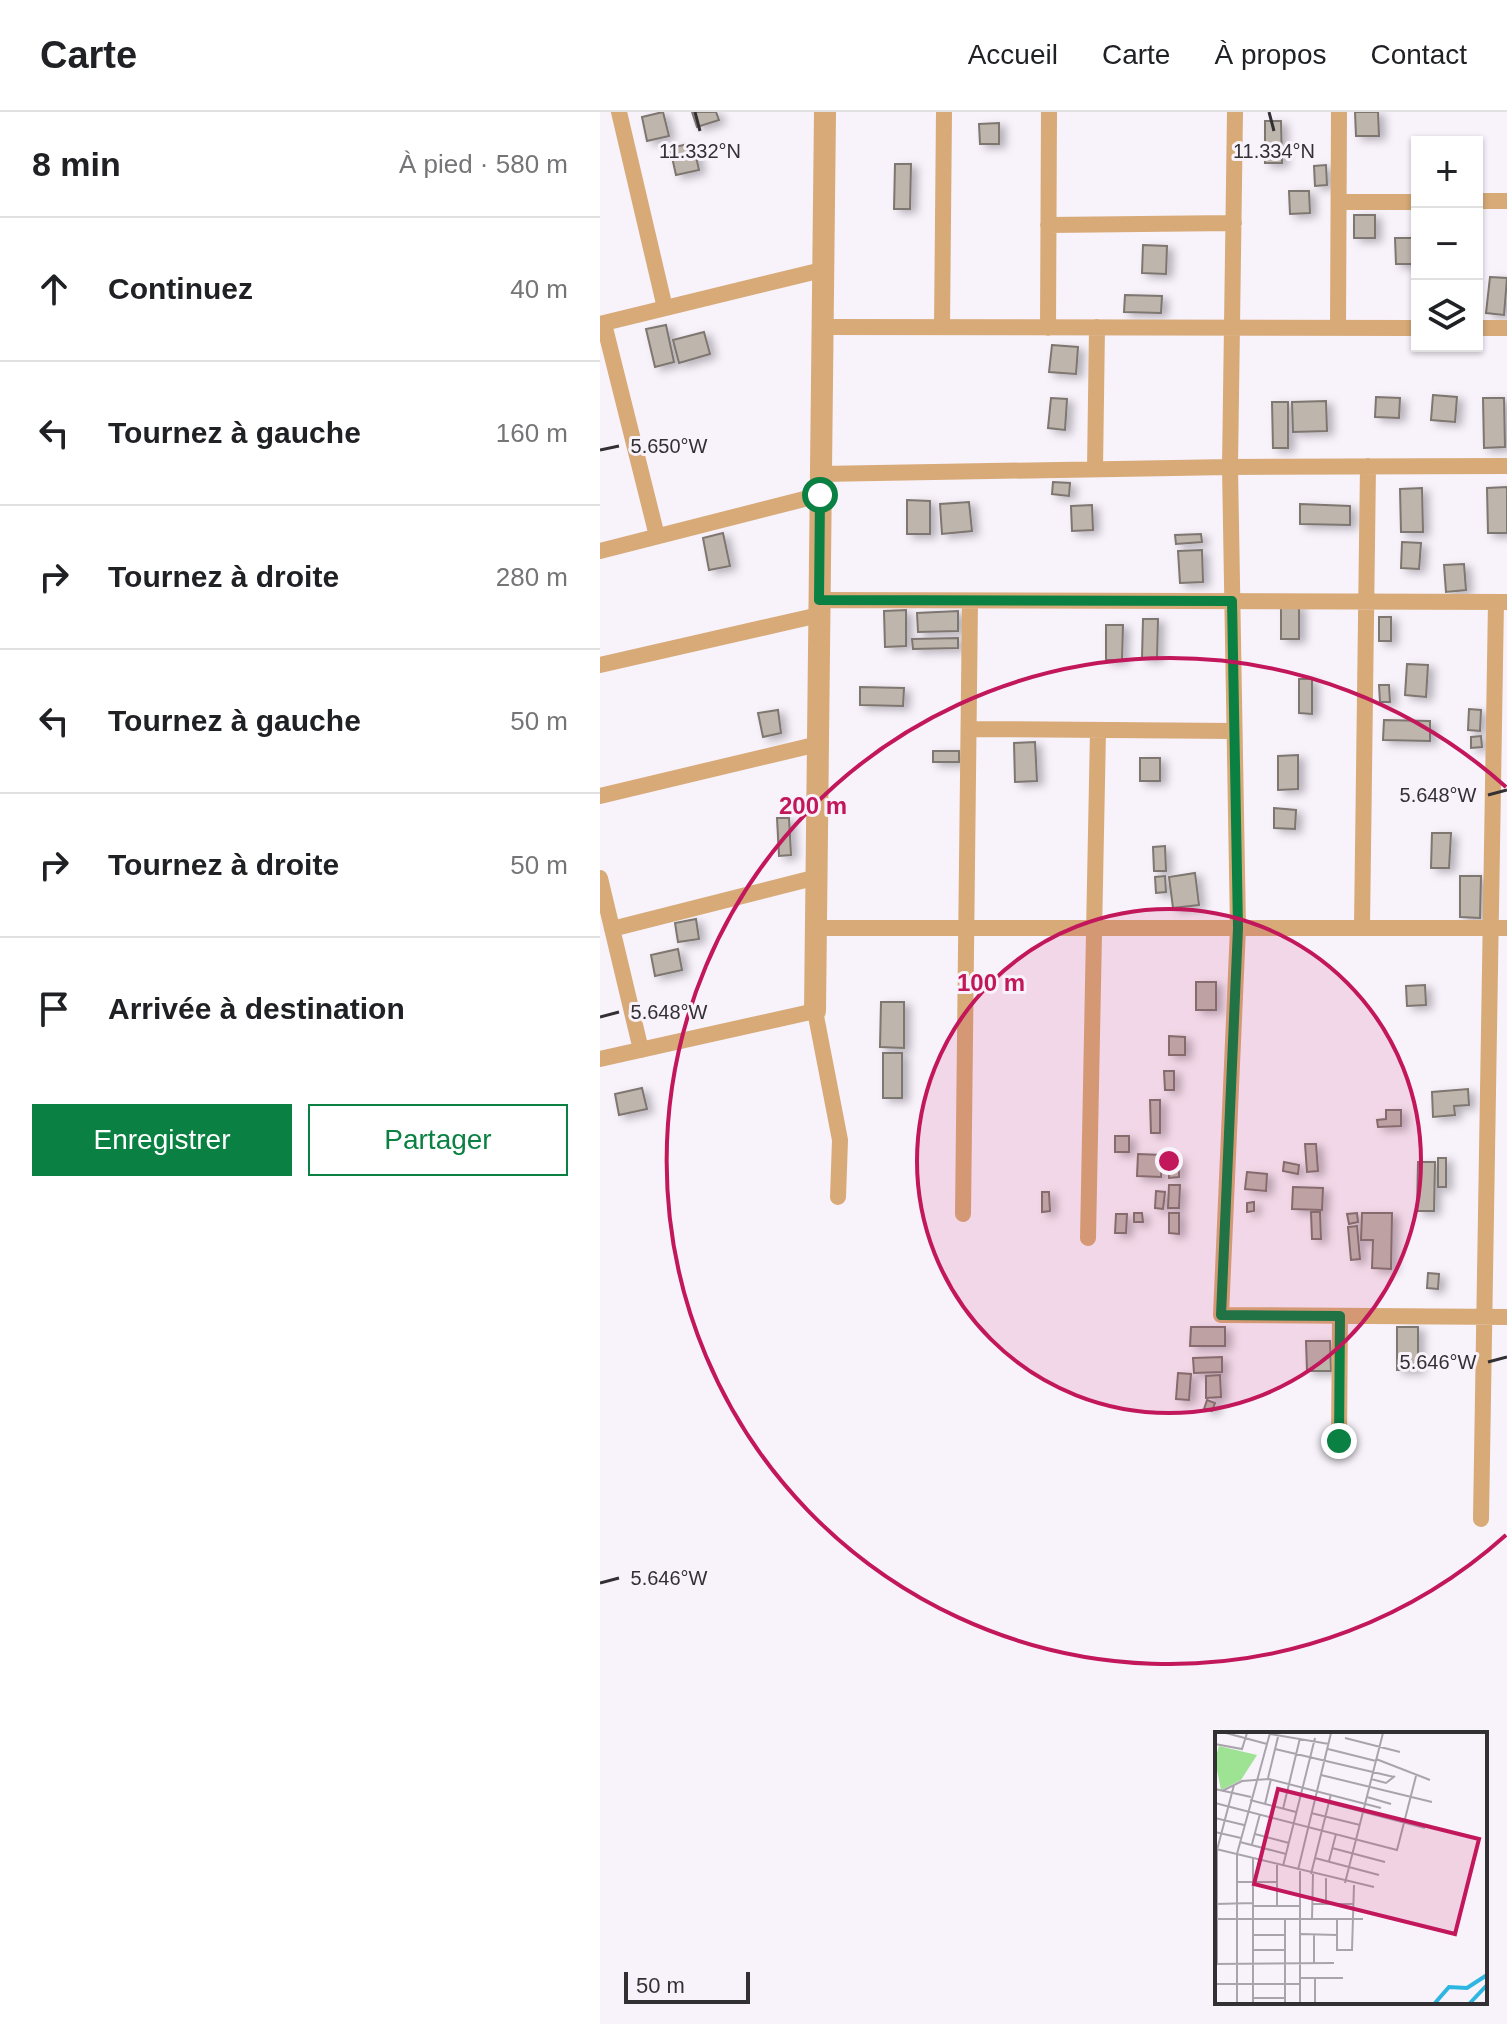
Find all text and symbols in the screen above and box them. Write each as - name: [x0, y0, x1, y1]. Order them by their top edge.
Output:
- text: Carte: [40, 34, 137, 76]
- text: Accueil: [968, 39, 1058, 70]
- text: Carte: [1102, 39, 1170, 70]
- text: À propos: [1214, 39, 1327, 70]
- text: Contact: [1371, 39, 1467, 70]
- map controls: [1411, 136, 1483, 352]
- button: +: [1411, 136, 1483, 208]
- text: 11.332°N: [659, 140, 741, 162]
- text: 11.334°N: [1233, 140, 1315, 162]
- text: 8 min: [32, 145, 121, 183]
- text: À pied · 580 m: [399, 149, 568, 179]
- button: −: [1411, 208, 1483, 280]
- icon: ahead: [32, 267, 76, 311]
- text: Continuez: [108, 272, 253, 305]
- text: 40 m: [510, 274, 568, 304]
- button: layers: [1411, 280, 1483, 352]
- icon: left: [32, 411, 76, 455]
- text: Tournez à gauche: [108, 416, 361, 449]
- text: 160 m: [496, 418, 568, 448]
- text: 5.650°W: [631, 435, 708, 457]
- route start: [802, 477, 838, 513]
- icon: right: [32, 555, 76, 599]
- text: Tournez à droite: [108, 560, 339, 593]
- text: 280 m: [496, 562, 568, 592]
- icon: left: [32, 699, 76, 743]
- text: Tournez à gauche: [108, 704, 361, 737]
- text: 50 m: [510, 706, 568, 736]
- text: 5.648°W: [1400, 784, 1477, 806]
- text: 200 m: [779, 792, 847, 819]
- icon: right: [32, 843, 76, 887]
- text: Tournez à droite: [108, 848, 339, 881]
- text: 50 m: [510, 850, 568, 880]
- text: 100 m: [957, 969, 1025, 996]
- icon: arrive: [32, 987, 76, 1031]
- text: Arrivée à destination: [108, 992, 405, 1025]
- text: 5.648°W: [631, 1001, 708, 1023]
- button: Enregistrer: [32, 1104, 292, 1176]
- button: Partager: [308, 1104, 568, 1176]
- centre of rings: [1155, 1147, 1183, 1175]
- text: 5.646°W: [1400, 1351, 1477, 1373]
- route end: [1321, 1423, 1357, 1459]
- text: 5.646°W: [631, 1567, 708, 1589]
- inset map: [1215, 1732, 1487, 2004]
- scale bar: [624, 1968, 750, 2004]
- text: 50 m: [636, 1973, 685, 1998]

